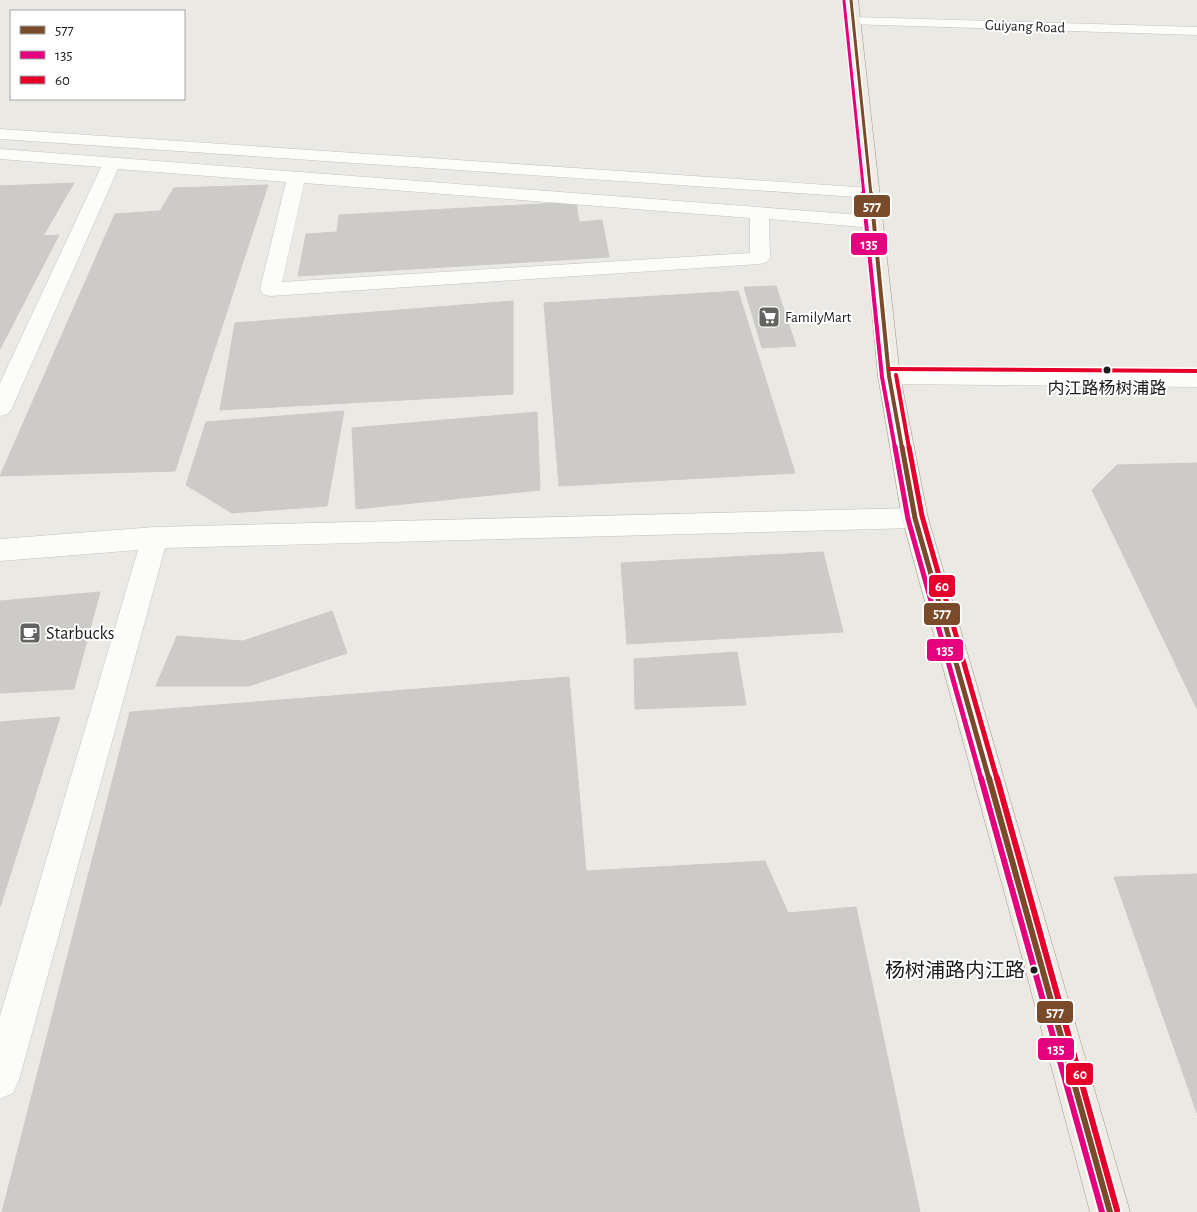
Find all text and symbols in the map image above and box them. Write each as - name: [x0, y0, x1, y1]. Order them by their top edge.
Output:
- legend: [10, 10, 185, 100]
- street label: Guiyang Road: [985, 18, 1066, 35]
- text: 577: [55, 23, 74, 38]
- text: 135: [55, 48, 73, 63]
- text: 60: [55, 73, 70, 88]
- line badge: 577: [853, 194, 891, 218]
- text: 577: [863, 200, 881, 214]
- line badge: 135: [850, 232, 888, 256]
- text: 135: [860, 238, 878, 252]
- supermarket icon: FamilyMart: [757, 305, 781, 329]
- place label: FamilyMart: [785, 310, 852, 325]
- marker: 内江路杨树浦路: [1102, 365, 1112, 375]
- place label: 内江路杨树浦路: [1048, 379, 1167, 397]
- line badge: 60: [928, 574, 956, 598]
- text: 60: [935, 580, 949, 594]
- line badge: 577: [923, 602, 961, 626]
- text: 577: [933, 607, 951, 621]
- cafe icon: Starbucks: [18, 621, 42, 645]
- place label: Starbucks: [46, 625, 114, 643]
- line badge: 135: [926, 638, 964, 662]
- text: 135: [936, 644, 954, 658]
- place label: 杨树浦路内江路: [885, 960, 1025, 981]
- marker: 杨树浦路内江路: [1029, 965, 1039, 975]
- line badge: 577: [1036, 1000, 1074, 1024]
- text: 577: [1046, 1006, 1064, 1020]
- line badge: 135: [1037, 1037, 1075, 1061]
- text: 135: [1047, 1043, 1065, 1057]
- line badge: 60: [1065, 1062, 1094, 1086]
- text: 60: [1073, 1068, 1087, 1082]

